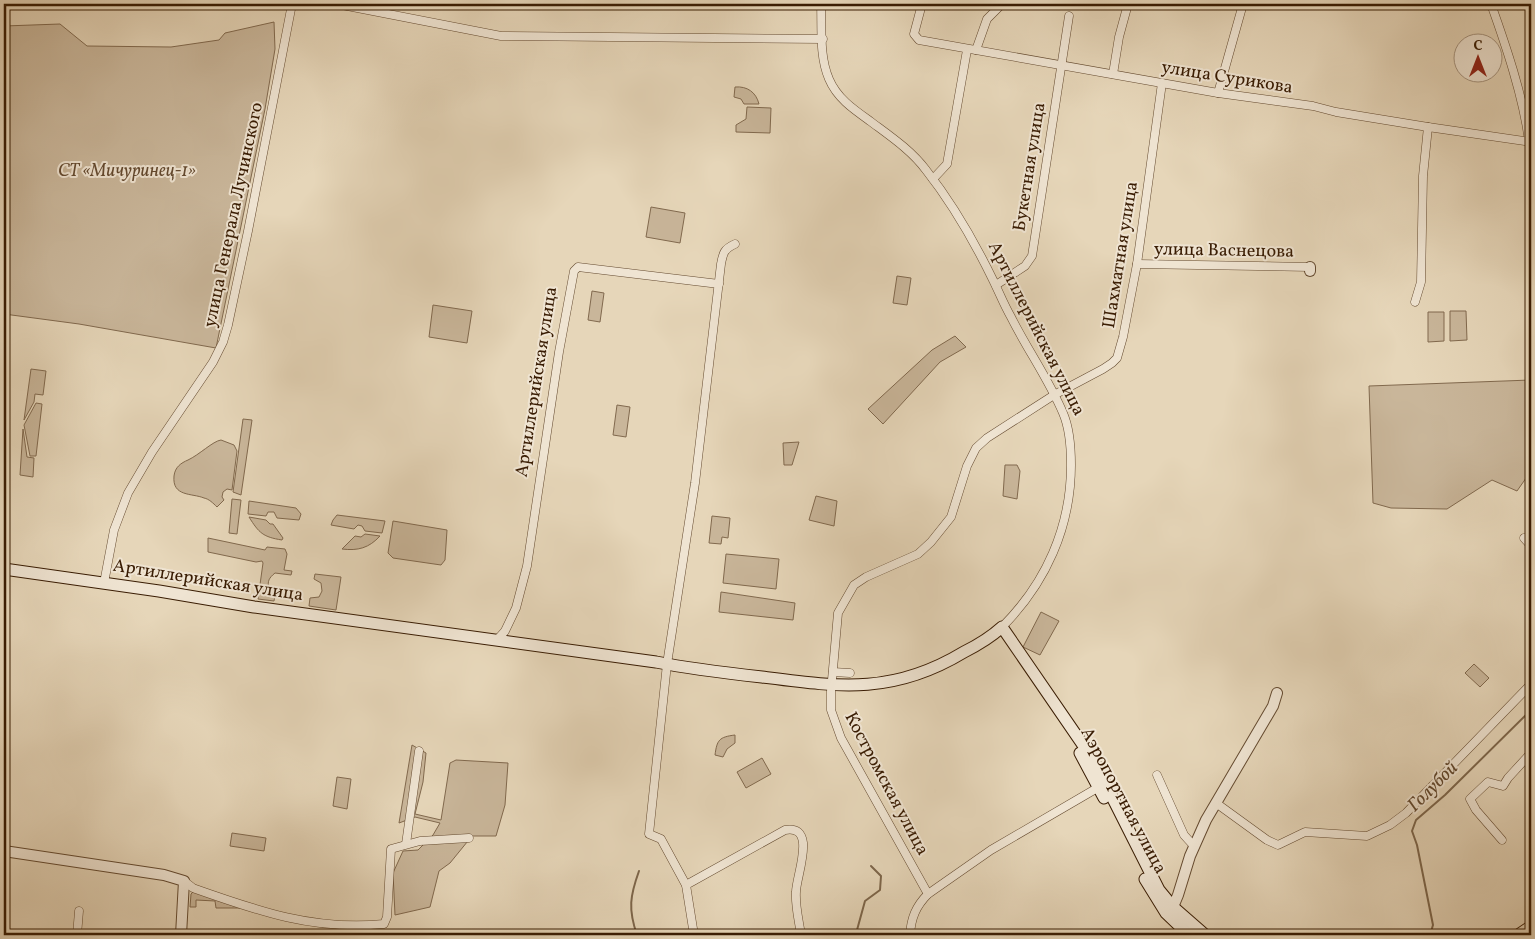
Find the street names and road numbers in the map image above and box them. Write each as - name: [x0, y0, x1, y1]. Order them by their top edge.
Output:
- street label: улица Сурикова: [1159, 55, 1295, 101]
- street label: улица Генерала Лучинского: [198, 100, 270, 330]
- street label: Букетная улица: [1007, 101, 1053, 233]
- street label: Шахматная улица: [1097, 180, 1145, 330]
- street label: улица Васнецова: [1154, 237, 1294, 265]
- street label: Артиллерийская улица: [981, 238, 1091, 420]
- street label: Артиллерийская улица: [510, 285, 564, 479]
- street label: Артиллерийская улица: [111, 554, 305, 608]
- street label: Костромская улица: [838, 708, 934, 860]
- street label: Аэропортная улица: [1074, 723, 1172, 879]

